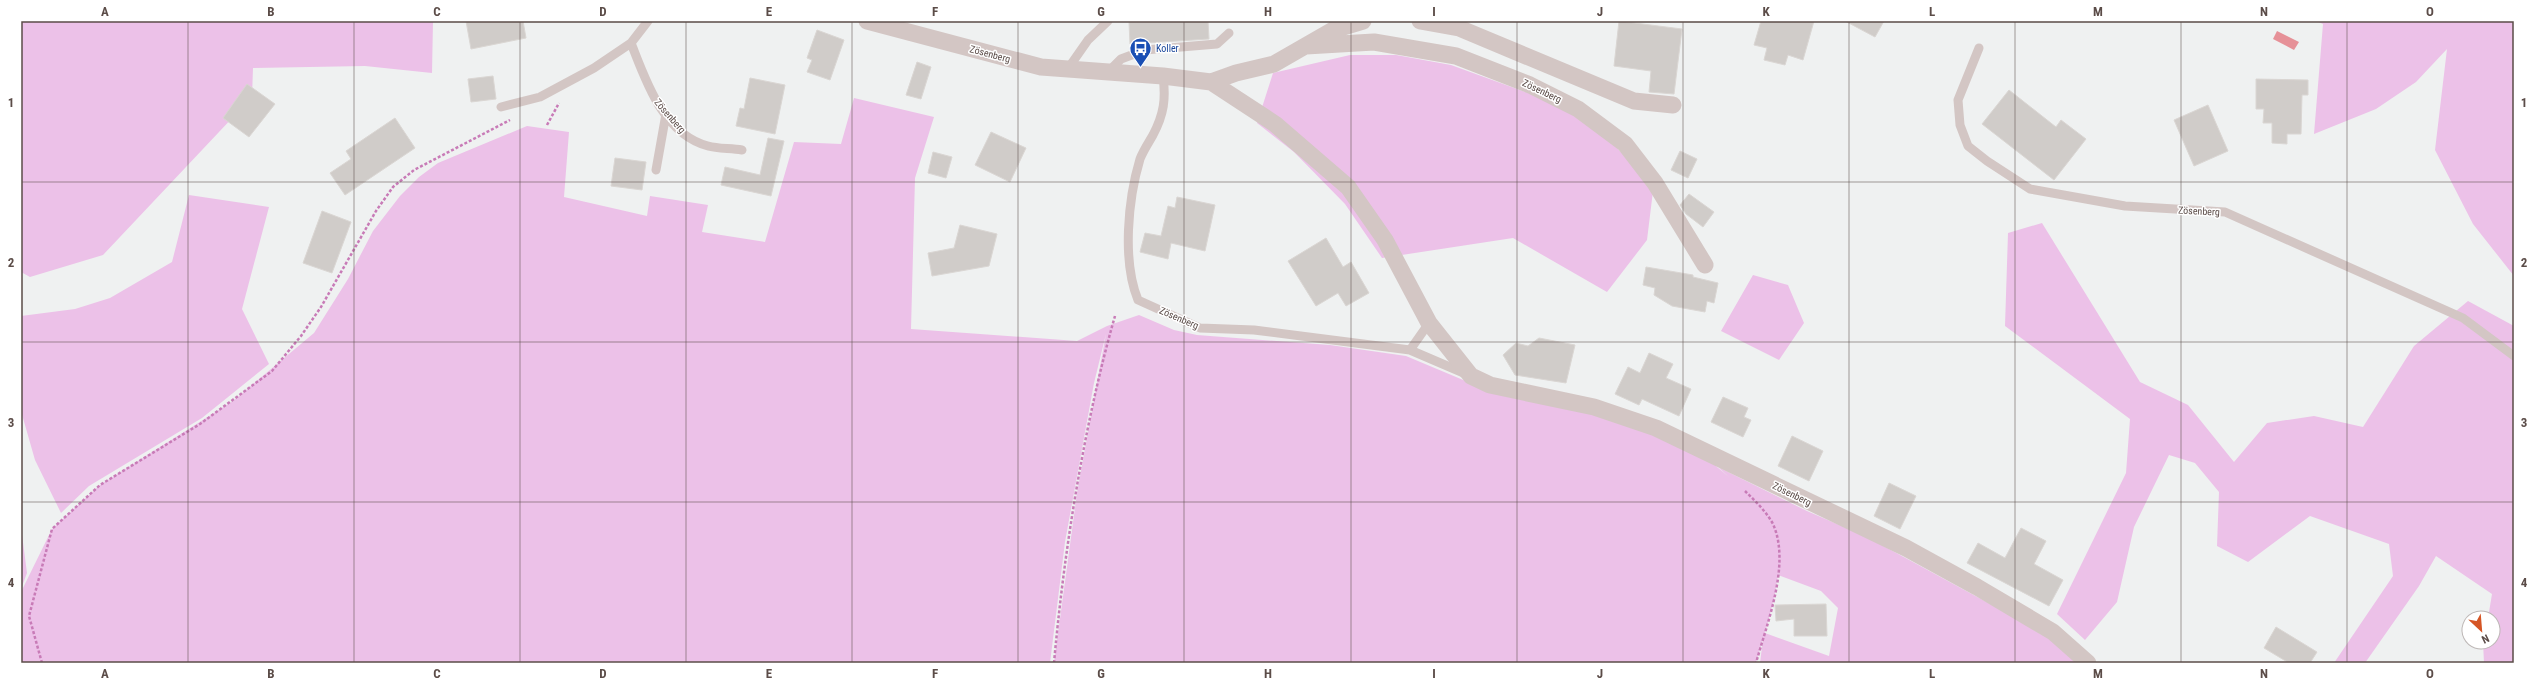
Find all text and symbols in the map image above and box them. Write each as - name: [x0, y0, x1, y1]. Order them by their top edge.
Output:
- text: A: [101, 4, 109, 19]
- text: B: [267, 4, 275, 19]
- text: C: [433, 4, 441, 19]
- text: D: [599, 4, 607, 19]
- text: E: [766, 4, 773, 19]
- text: F: [932, 4, 938, 19]
- text: G: [1097, 4, 1105, 19]
- text: H: [1264, 4, 1272, 19]
- text: I: [1432, 4, 1436, 19]
- text: J: [1597, 4, 1603, 19]
- text: K: [1762, 4, 1770, 19]
- text: L: [1929, 4, 1935, 19]
- text: M: [2093, 4, 2103, 19]
- text: N: [2260, 4, 2268, 19]
- text: O: [2426, 4, 2434, 19]
- bus stop icon: Koller: [1128, 35, 1154, 68]
- street label: Zösenberg: [968, 43, 1012, 65]
- place label: Koller: [1156, 43, 1179, 54]
- street label: Zösenberg: [1521, 77, 1563, 105]
- text: 1: [8, 95, 14, 110]
- text: 1: [2521, 95, 2527, 110]
- street label: Zösenberg: [652, 97, 688, 135]
- street label: Zösenberg: [2178, 204, 2220, 218]
- text: 2: [8, 255, 15, 270]
- text: 2: [2521, 255, 2528, 270]
- street label: Zösenberg: [1158, 305, 1200, 331]
- text: 3: [8, 415, 14, 430]
- text: 3: [2521, 415, 2527, 430]
- street label: Zösenberg: [1771, 480, 1813, 508]
- text: 4: [8, 575, 15, 590]
- text: 4: [2521, 575, 2528, 590]
- north arrow: [2461, 610, 2501, 650]
- text: N: [2479, 631, 2491, 646]
- text: A: [101, 666, 109, 681]
- text: B: [267, 666, 275, 681]
- text: C: [433, 666, 441, 681]
- text: D: [599, 666, 607, 681]
- text: E: [766, 666, 773, 681]
- text: F: [932, 666, 938, 681]
- text: G: [1097, 666, 1105, 681]
- text: H: [1264, 666, 1272, 681]
- text: I: [1432, 666, 1436, 681]
- text: J: [1597, 666, 1603, 681]
- text: K: [1762, 666, 1770, 681]
- text: L: [1929, 666, 1935, 681]
- text: M: [2093, 666, 2103, 681]
- text: N: [2260, 666, 2268, 681]
- text: O: [2426, 666, 2434, 681]

